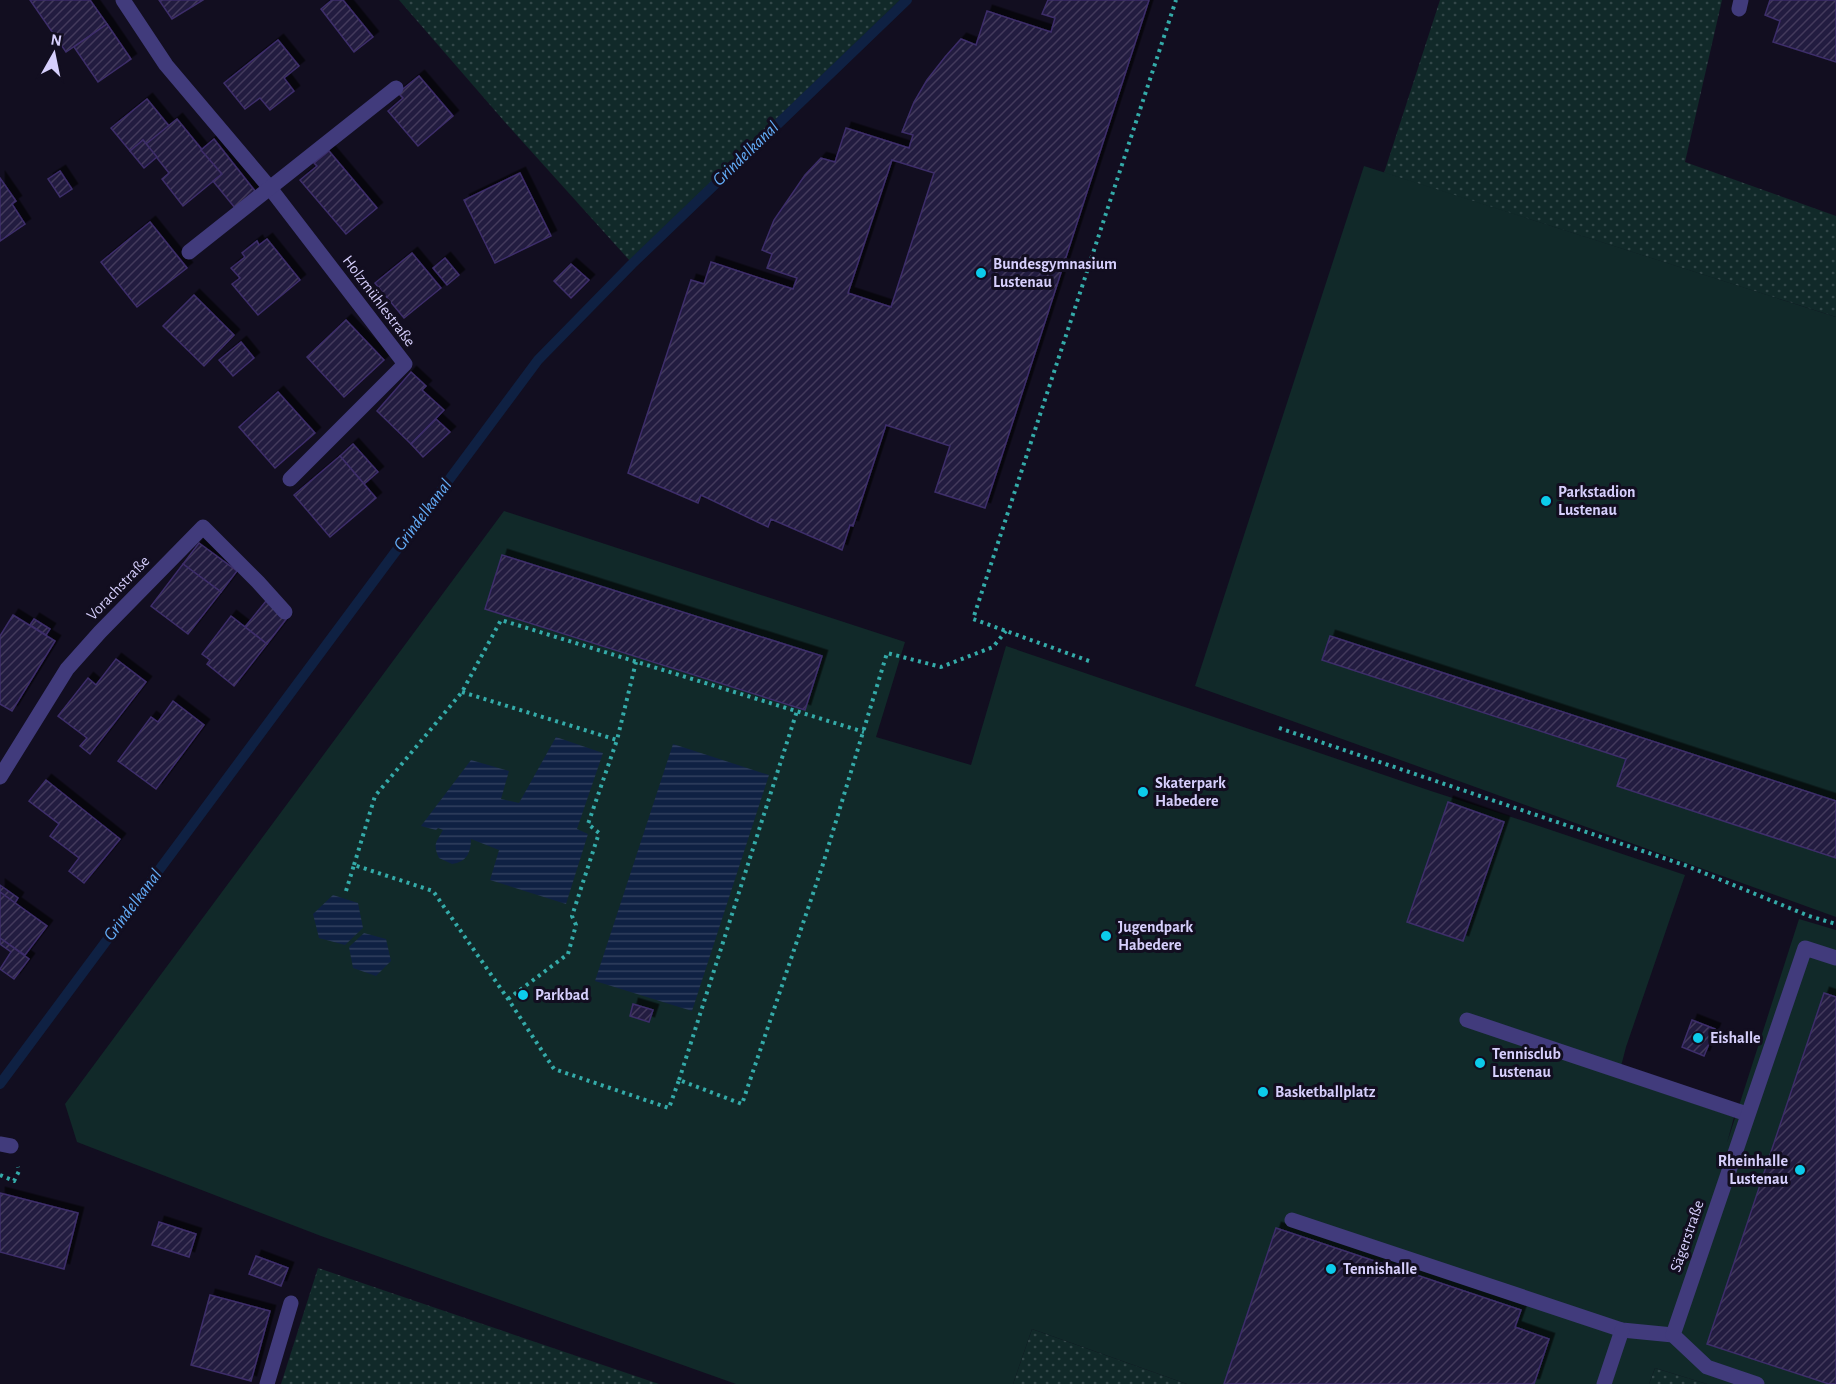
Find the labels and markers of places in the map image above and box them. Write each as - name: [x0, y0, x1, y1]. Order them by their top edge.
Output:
- place label: Bundesgymnasium Lustenau: [993, 256, 1117, 290]
- marker: Bundesgymnasium Lustenau: [974, 266, 988, 280]
- place label: Parkstadion Lustenau: [1558, 484, 1636, 518]
- marker: Parkstadion Lustenau: [1539, 494, 1553, 508]
- place label: Skaterpark Habedere: [1155, 775, 1226, 809]
- marker: Skaterpark Habedere: [1136, 785, 1150, 799]
- place label: Jugendpark Habedere: [1118, 919, 1193, 953]
- marker: Jugendpark Habedere: [1099, 929, 1113, 943]
- place label: Parkbad: [535, 987, 589, 1003]
- marker: Parkbad: [516, 988, 530, 1002]
- place label: Eishalle: [1710, 1030, 1761, 1046]
- marker: Eishalle: [1691, 1031, 1705, 1045]
- place label: Tennisclub Lustenau: [1492, 1046, 1561, 1080]
- marker: Tennisclub Lustenau: [1473, 1056, 1487, 1070]
- place label: Basketballplatz: [1275, 1084, 1376, 1100]
- marker: Basketballplatz: [1256, 1085, 1270, 1099]
- place label: Rheinhalle Lustenau: [1718, 1153, 1789, 1187]
- marker: Rheinhalle Lustenau: [1793, 1163, 1807, 1177]
- place label: Tennishalle: [1343, 1261, 1417, 1277]
- marker: Tennishalle: [1324, 1262, 1338, 1276]

